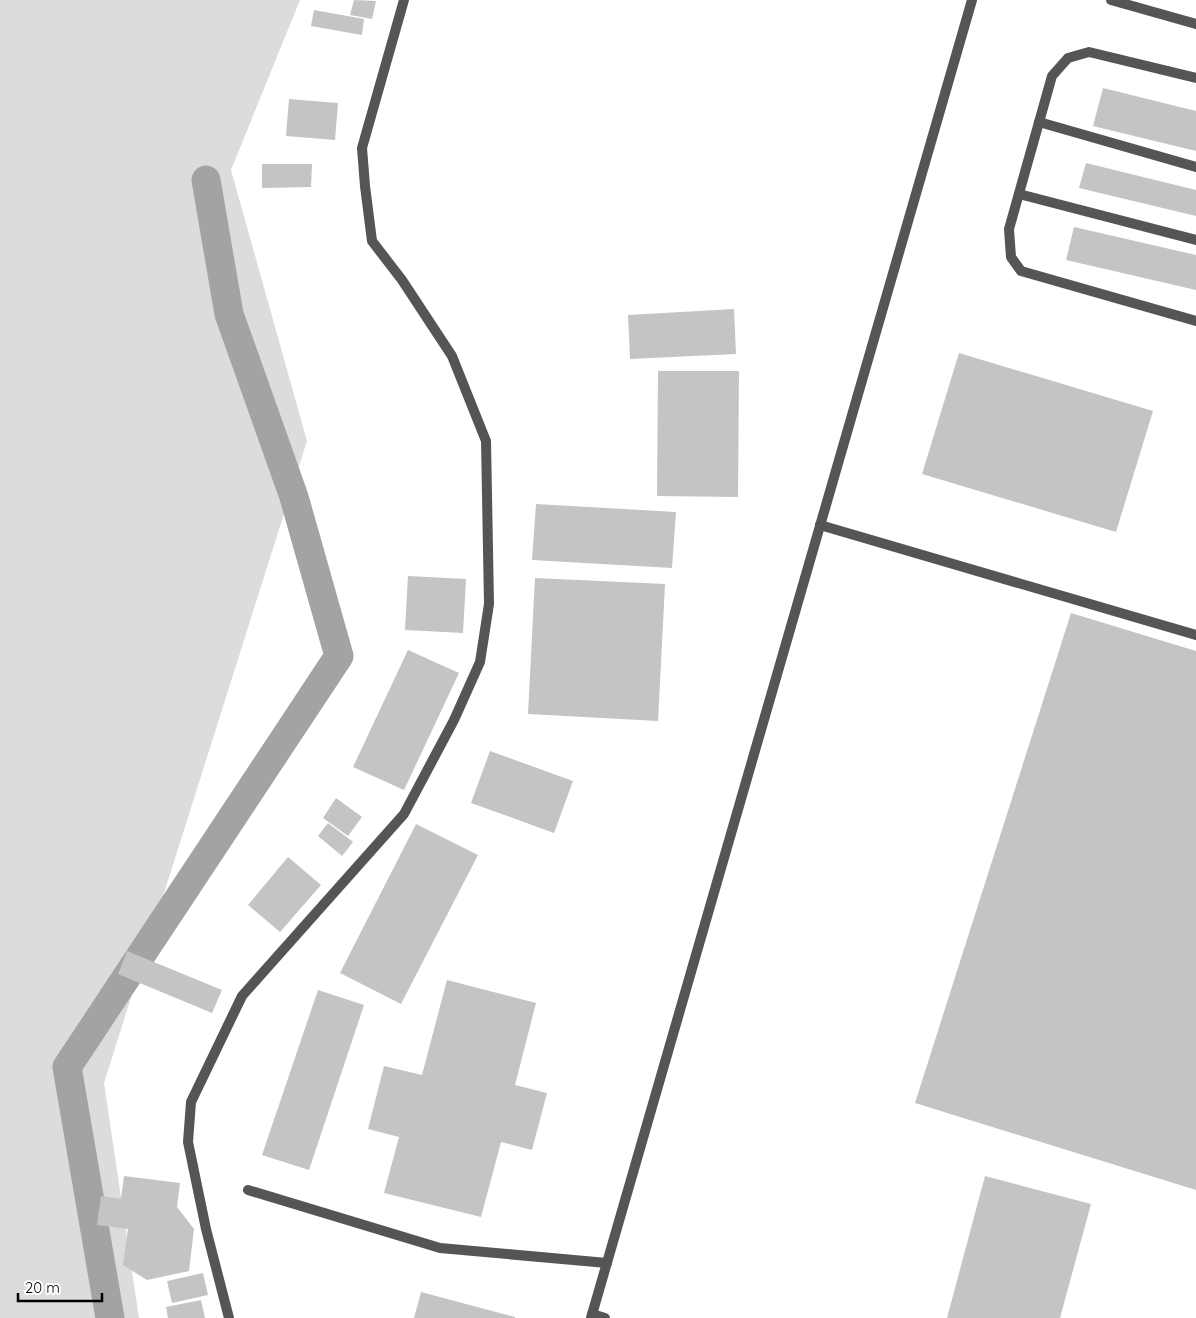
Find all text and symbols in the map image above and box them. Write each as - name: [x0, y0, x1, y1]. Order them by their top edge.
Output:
- scale bar: [18, 1270, 101, 1302]
- text: 20 m: [25, 1278, 60, 1297]

